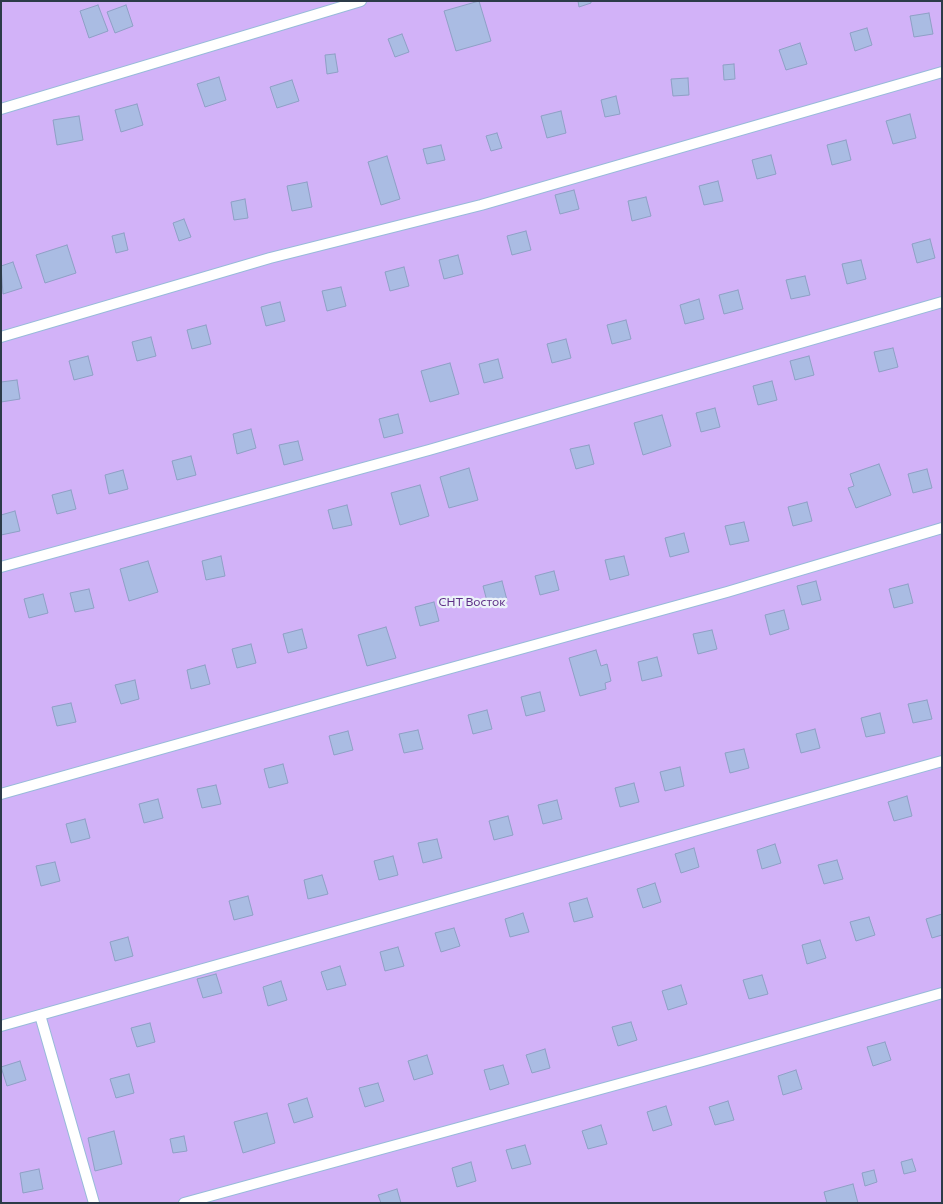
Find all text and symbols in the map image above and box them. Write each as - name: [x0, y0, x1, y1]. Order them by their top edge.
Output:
- park label: СНТ Восток: [438, 595, 506, 609]

